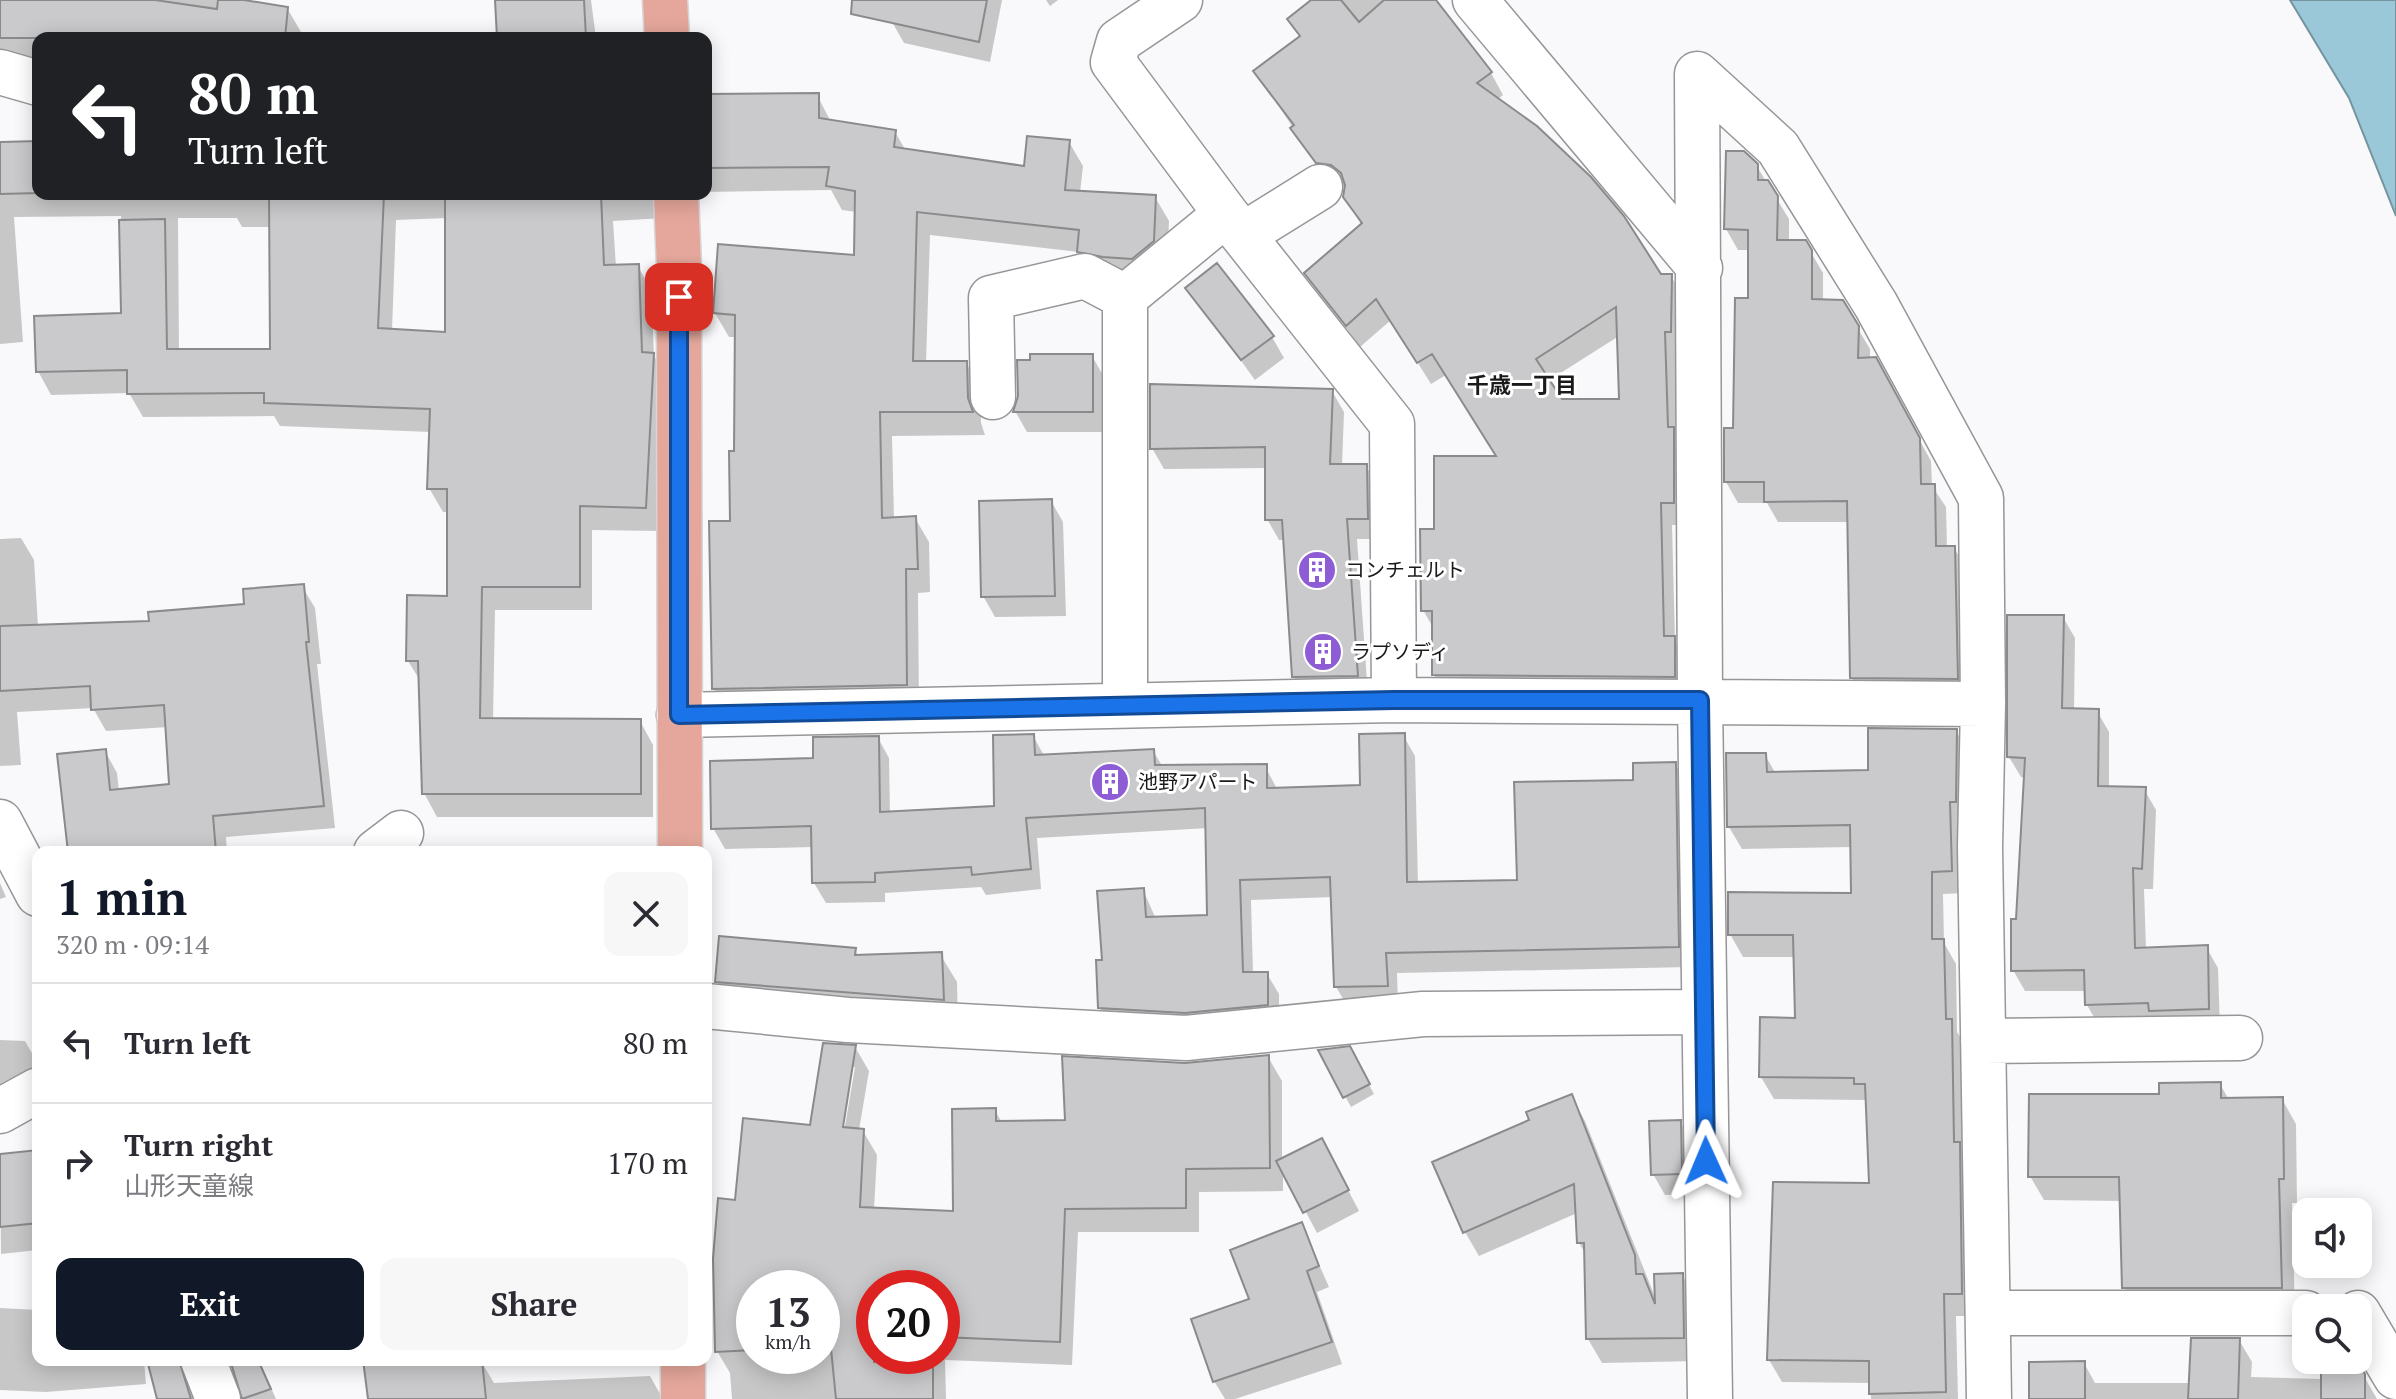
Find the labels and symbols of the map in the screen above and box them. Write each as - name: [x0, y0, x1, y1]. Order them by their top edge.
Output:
- pin: [645, 263, 713, 331]
- district label: 千歳一丁目: [1467, 370, 1577, 399]
- building icon: コンチェルト: [1296, 549, 1338, 591]
- place label: コンチェルト: [1345, 556, 1465, 583]
- building icon: ラプソディ: [1302, 631, 1344, 673]
- place label: ラプソディ: [1351, 638, 1450, 665]
- building icon: 池野アパート: [1089, 761, 1131, 803]
- place label: 池野アパート: [1138, 768, 1258, 795]
- position arrow: [1664, 1119, 1748, 1203]
- speed limit sign: 20: [856, 1270, 960, 1374]

